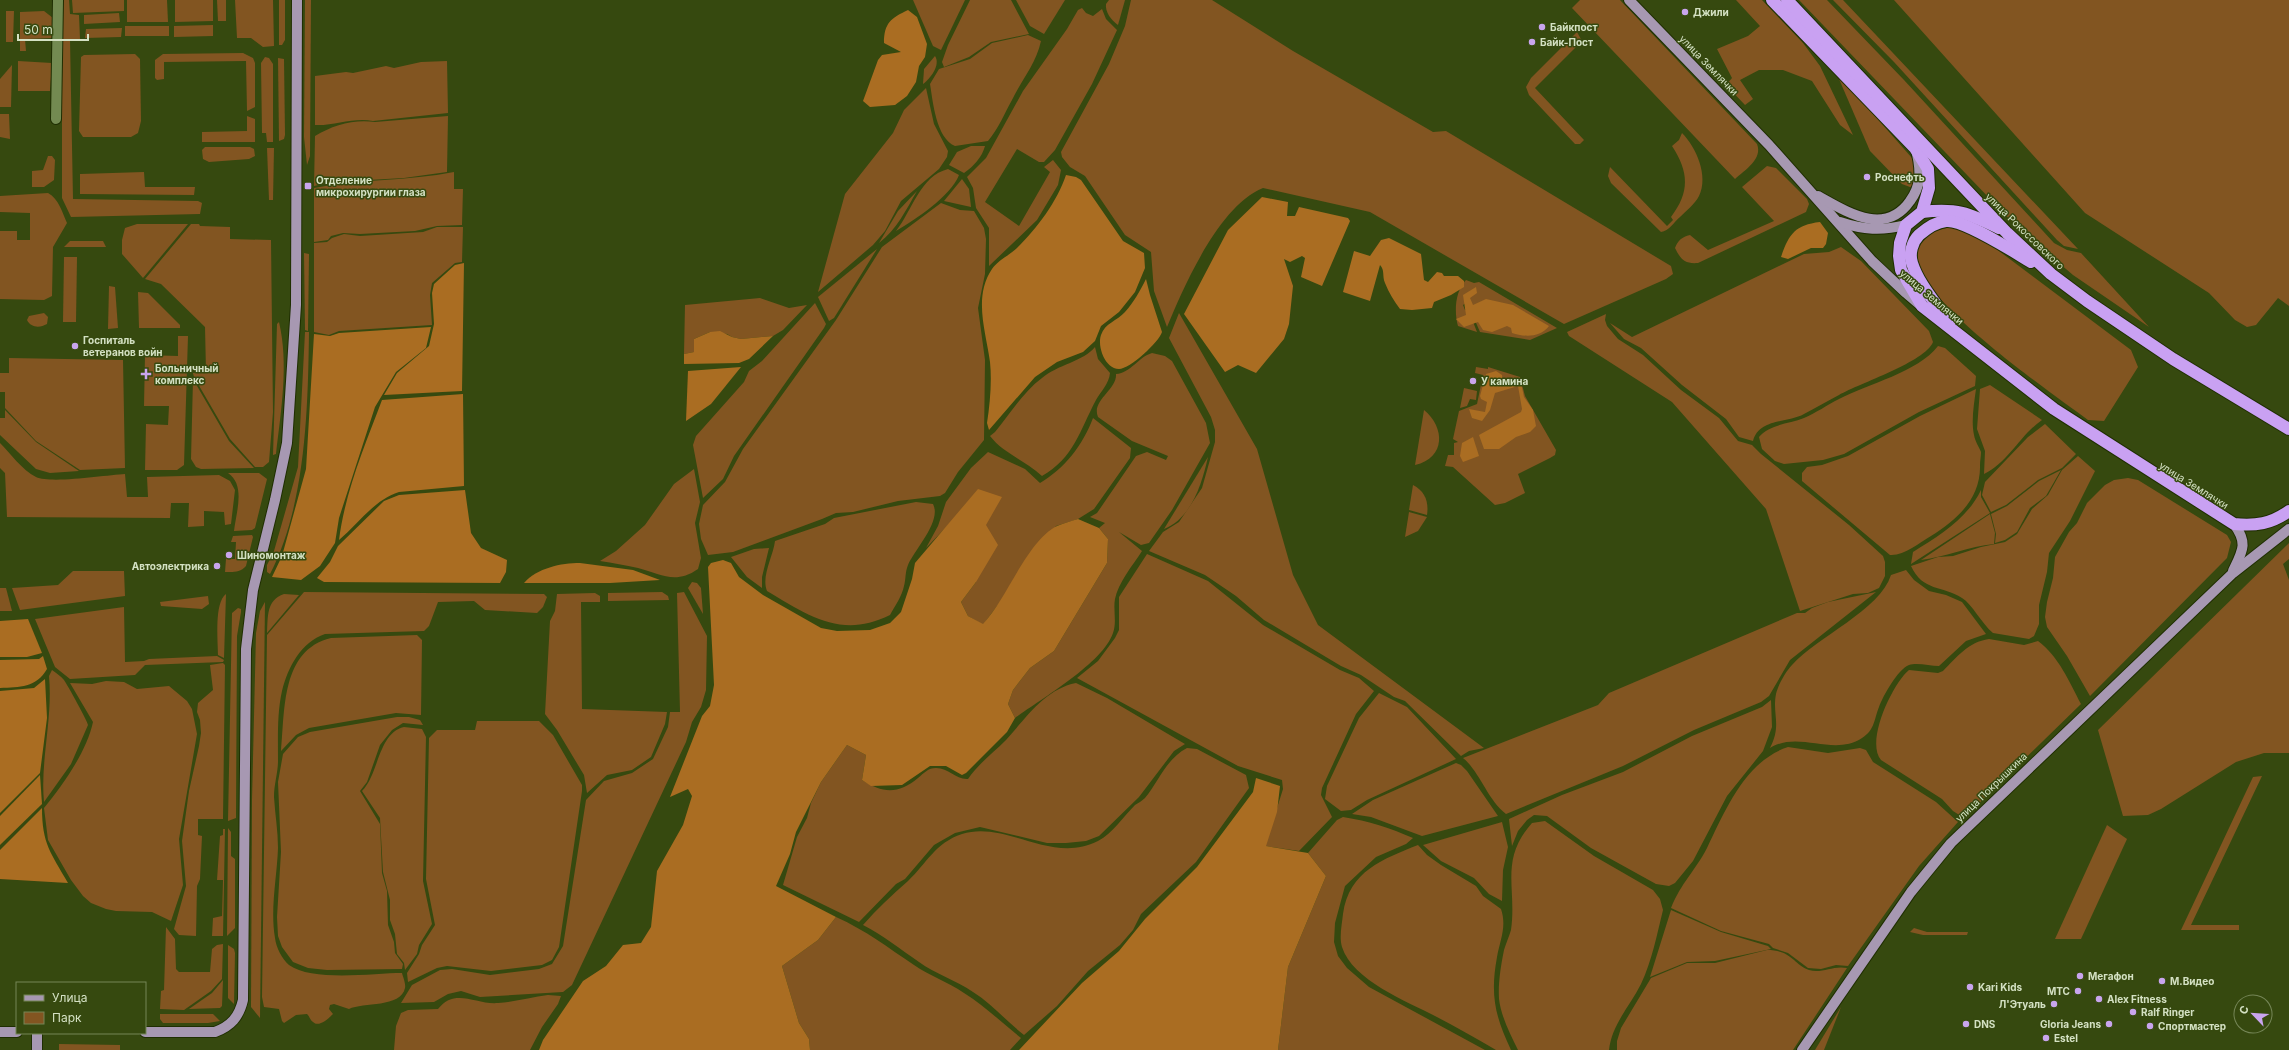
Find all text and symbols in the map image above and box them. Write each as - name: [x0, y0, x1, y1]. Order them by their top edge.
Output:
- place label: Джили: [1693, 6, 1729, 18]
- marker: Джили: [1680, 7, 1690, 17]
- scale bar: [18, 16, 88, 42]
- place label: Байкпост: [1550, 21, 1598, 33]
- text: 50 m: [24, 22, 53, 37]
- marker: Байкпост: [1537, 22, 1547, 32]
- street label: улица Землячки: [1677, 32, 1741, 98]
- place label: Байк-Пост: [1540, 36, 1593, 48]
- marker: Байк-Пост: [1527, 37, 1537, 47]
- place label: Роснефть: [1875, 171, 1925, 183]
- marker: Роснефть: [1862, 172, 1872, 182]
- place label: Отделение микрохирургии глаза: [316, 174, 426, 199]
- marker: Отделение микрохирургии глаза: [303, 181, 313, 191]
- street label: улица Рокоссовского: [1983, 190, 2067, 272]
- street label: улица Землячки: [1898, 267, 1966, 327]
- place label: Госпиталь ветеранов войн: [83, 334, 163, 358]
- marker: Госпиталь ветеранов войн: [70, 341, 80, 351]
- place label: Больничный комплекс: [155, 362, 219, 386]
- marker: Больничный комплекс: [140, 368, 152, 380]
- place label: У камина: [1481, 375, 1529, 387]
- marker: У камина: [1468, 376, 1478, 386]
- street label: улица Землячки: [2157, 459, 2231, 511]
- place label: Шиномонтаж: [237, 549, 306, 561]
- marker: Шиномонтаж: [224, 550, 234, 560]
- place label: Автоэлектрика: [132, 560, 209, 572]
- marker: Автоэлектрика: [212, 561, 222, 571]
- street label: улица Покрышкина: [1953, 750, 2029, 824]
- place label: Мегафон: [2088, 970, 2134, 982]
- marker: Мегафон: [2075, 971, 2085, 981]
- place label: М.Видео: [2170, 975, 2214, 987]
- marker: М.Видео: [2157, 976, 2167, 986]
- place label: Kari Kids: [1978, 981, 2023, 993]
- legend: [16, 982, 146, 1034]
- marker: Kari Kids: [1965, 982, 1975, 992]
- place label: МТС: [2047, 985, 2070, 997]
- marker: МТС: [2073, 986, 2083, 996]
- text: Улица: [52, 990, 87, 1005]
- place label: Alex Fitness: [2107, 993, 2167, 1005]
- marker: Alex Fitness: [2094, 994, 2104, 1004]
- north arrow: [2233, 994, 2273, 1034]
- place label: Л'Этуаль: [1999, 998, 2046, 1011]
- marker: Л'Этуаль: [2049, 999, 2059, 1009]
- text: С: [2236, 1003, 2252, 1016]
- place label: Ralf Ringer: [2141, 1006, 2194, 1019]
- marker: Ralf Ringer: [2128, 1007, 2138, 1017]
- text: Парк: [52, 1010, 82, 1025]
- place label: DNS: [1974, 1018, 1996, 1030]
- place label: Gloria Jeans: [2040, 1018, 2101, 1030]
- marker: DNS: [1961, 1019, 1971, 1029]
- marker: Gloria Jeans: [2104, 1019, 2114, 1029]
- place label: Спортмастер: [2158, 1020, 2226, 1032]
- marker: Спортмастер: [2145, 1021, 2155, 1031]
- place label: Estel: [2054, 1032, 2078, 1044]
- marker: Estel: [2041, 1033, 2051, 1043]

